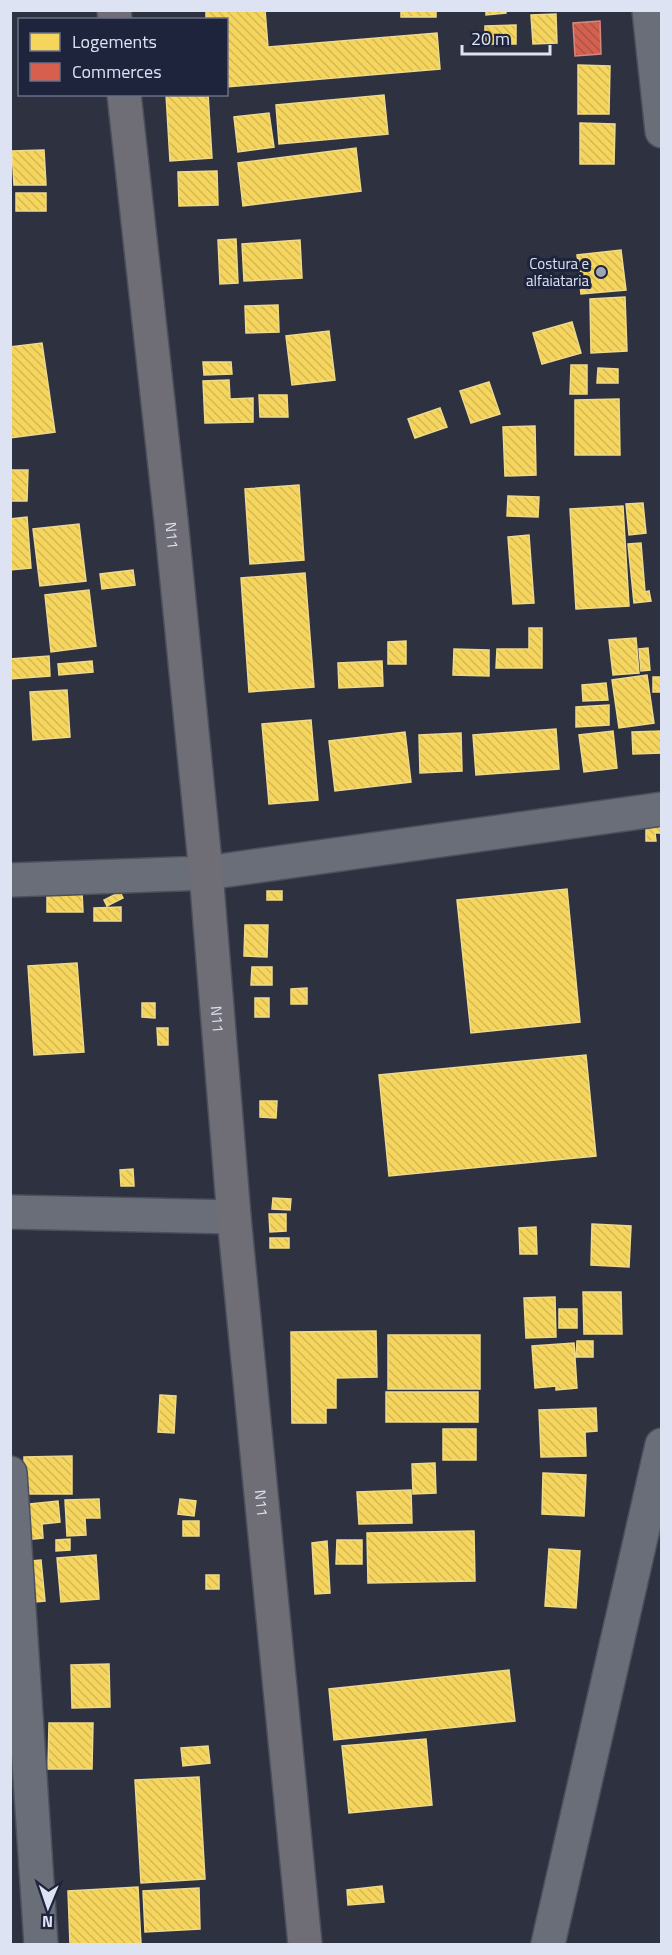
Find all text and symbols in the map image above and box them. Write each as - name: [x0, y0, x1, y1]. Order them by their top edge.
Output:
- legend: [18, 18, 228, 96]
- scale bar: [462, 18, 550, 56]
- text: 20 m: [471, 25, 510, 52]
- text: Logements: [72, 28, 157, 55]
- text: Commerces: [72, 58, 162, 85]
- place label: Costura e alfaiataria: [526, 252, 589, 292]
- marker: Costura e alfaiataria: [594, 265, 608, 279]
- street label: N11: [160, 521, 185, 550]
- street label: N11: [205, 1005, 230, 1034]
- street label: N11: [249, 1489, 275, 1518]
- north arrow: [18, 1877, 78, 1937]
- text: N: [42, 1910, 53, 1934]

